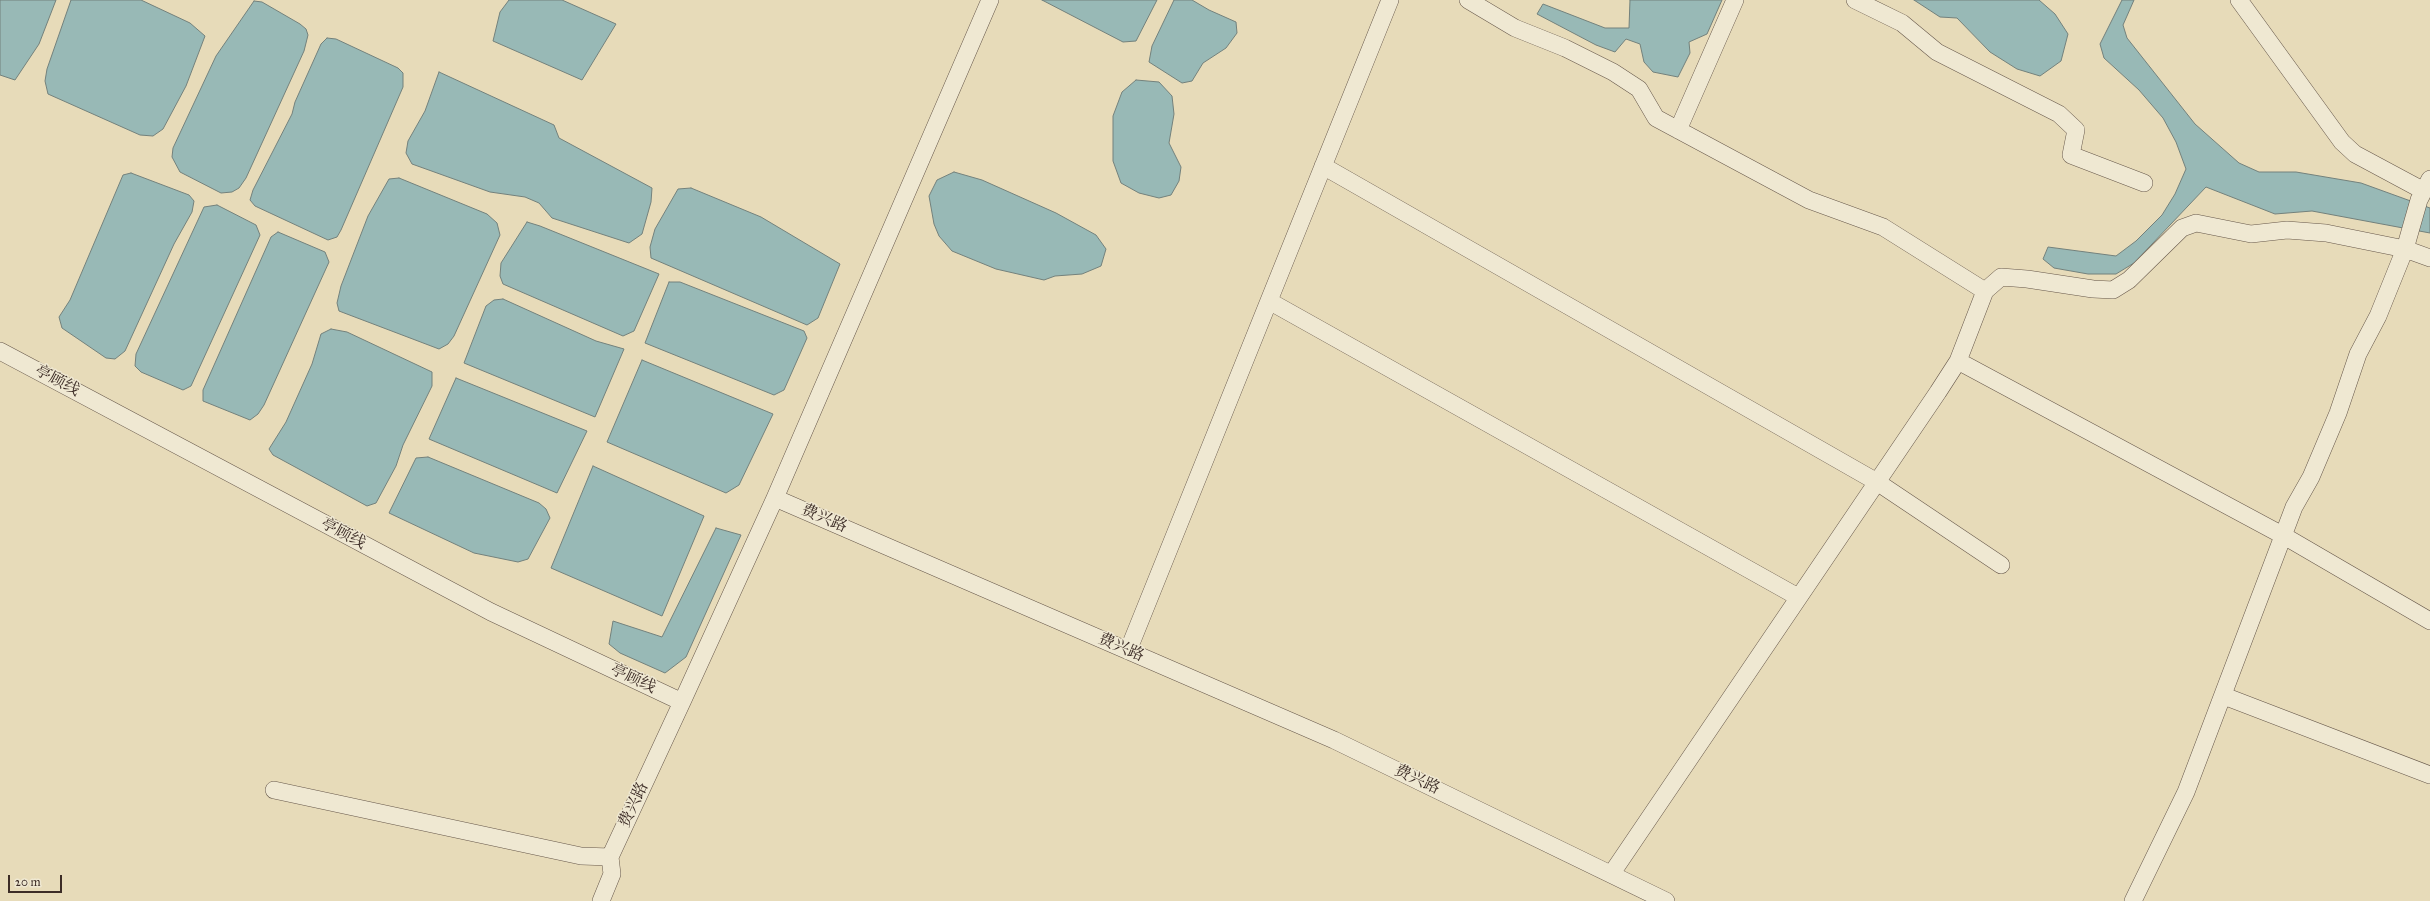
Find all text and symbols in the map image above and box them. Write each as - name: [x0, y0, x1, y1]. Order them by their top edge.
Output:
- street label: 亭顾线: [31, 361, 83, 401]
- street label: 费兴路: [798, 501, 850, 537]
- street label: 亭顾线: [317, 514, 369, 554]
- street label: 费兴路: [1095, 630, 1147, 666]
- street label: 亭顾线: [607, 660, 659, 698]
- street label: 费兴路: [1391, 761, 1443, 799]
- street label: 费兴路: [615, 779, 653, 831]
- scale bar: [10, 867, 64, 893]
- text: 20 m: [15, 875, 41, 889]

